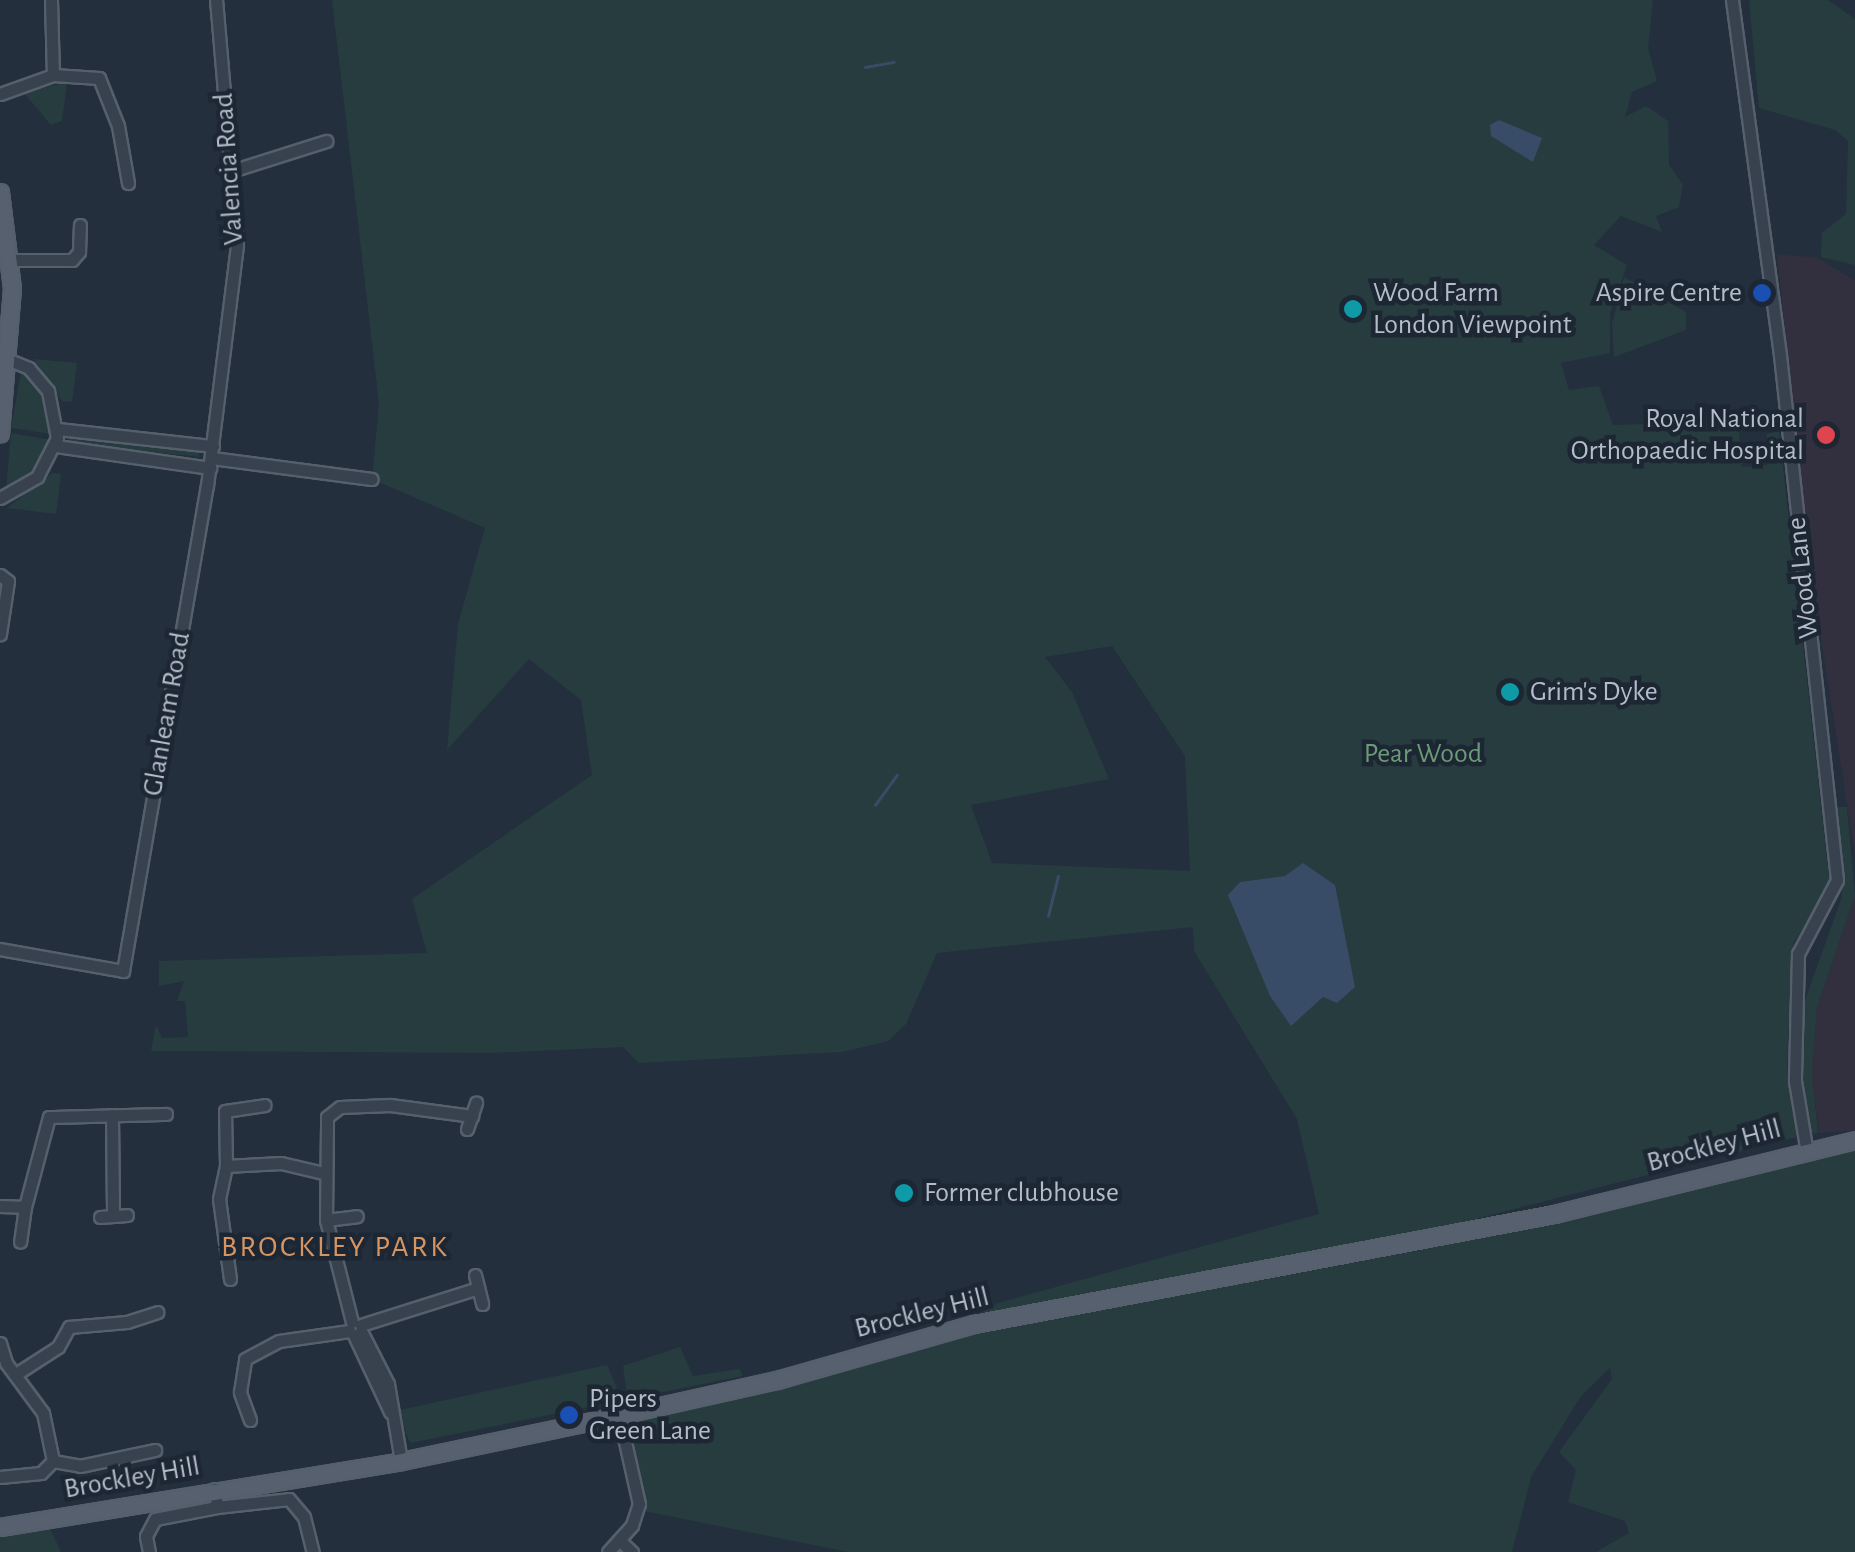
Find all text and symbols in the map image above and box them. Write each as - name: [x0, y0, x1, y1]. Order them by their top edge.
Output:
- street label: Valencia Road: [207, 92, 251, 246]
- place label: Wood Farm London Viewpoint: [1373, 276, 1572, 342]
- place label: Aspire Centre: [1596, 276, 1742, 310]
- marker: Aspire Centre: [1751, 282, 1773, 304]
- marker: Wood Farm London Viewpoint: [1342, 298, 1364, 320]
- place label: Royal National Orthopaedic Hospital: [1571, 402, 1804, 468]
- marker: Royal National Orthopaedic Hospital: [1813, 422, 1839, 448]
- street label: Wood Lane: [1780, 516, 1826, 640]
- street label: Glanleam Road: [136, 629, 198, 799]
- place label: Grim's Dyke: [1530, 675, 1658, 709]
- marker: Grim's Dyke: [1499, 681, 1521, 703]
- park label: Pear Wood: [1364, 737, 1482, 771]
- street label: Brockley Hill: [1643, 1112, 1785, 1180]
- place label: Former clubhouse: [924, 1176, 1119, 1210]
- marker: Former clubhouse: [893, 1182, 915, 1204]
- district label: BROCKLEY PARK: [221, 1229, 449, 1265]
- street label: Brockley Hill: [851, 1280, 993, 1346]
- place label: Pipers Green Lane: [589, 1382, 711, 1448]
- marker: Pipers Green Lane: [558, 1404, 580, 1426]
- street label: Brockley Hill: [62, 1450, 202, 1506]

